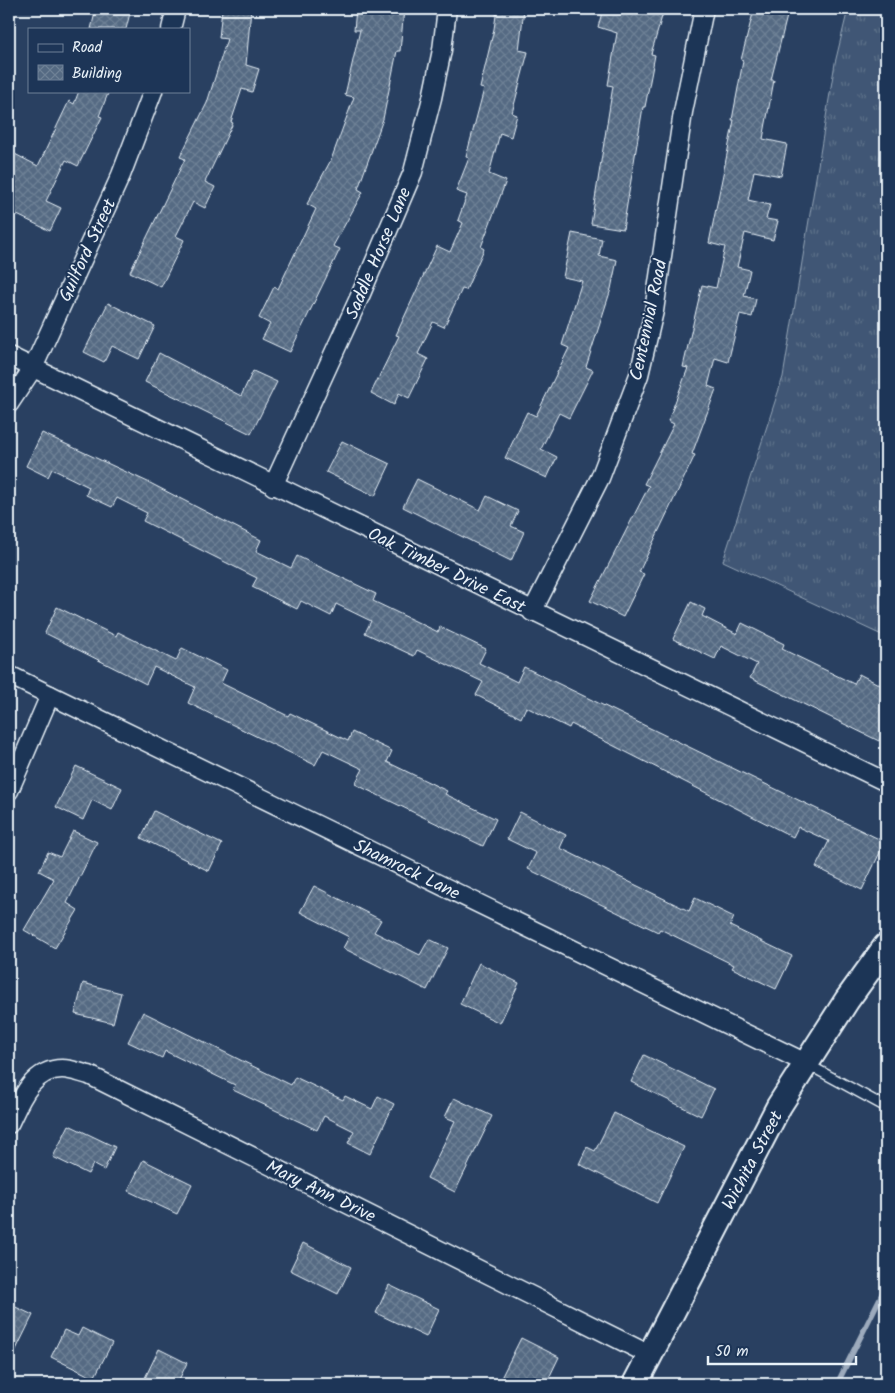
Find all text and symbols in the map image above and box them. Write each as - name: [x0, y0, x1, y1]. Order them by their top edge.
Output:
- legend: [28, 28, 190, 92]
- text: Road: [72, 36, 103, 60]
- text: Building: [72, 62, 122, 86]
- street label: Saddle Horse Lane: [339, 183, 420, 324]
- street label: Guilford Street: [52, 193, 125, 307]
- street label: Centennial Road: [622, 256, 677, 384]
- street label: Oak Timber Drive East: [362, 521, 531, 623]
- street label: Shamrock Lane: [348, 832, 465, 909]
- street label: Wichita Street: [715, 1105, 792, 1215]
- street label: Mary Ann Drive: [260, 1153, 380, 1232]
- scale bar: [708, 1333, 855, 1365]
- text: 50 m: [715, 1340, 749, 1364]

